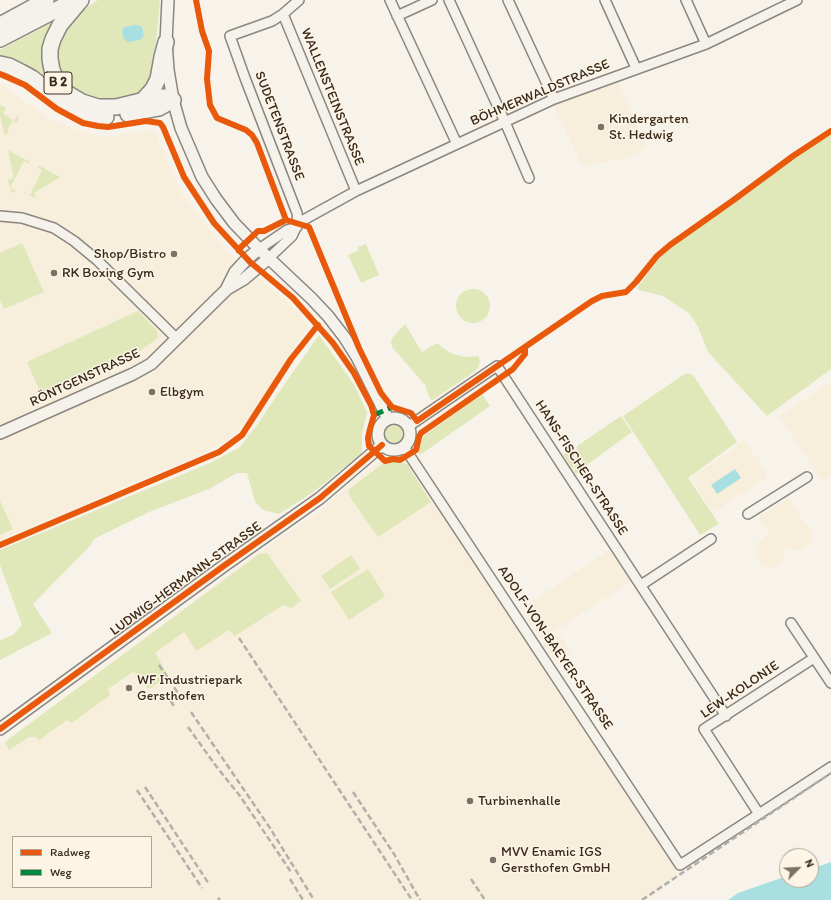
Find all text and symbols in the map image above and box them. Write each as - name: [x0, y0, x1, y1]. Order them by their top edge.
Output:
- street label: WALLENSTEINSTRASSE: [297, 26, 367, 168]
- street label: BÖHMERWALDSTRASSE: [468, 56, 612, 130]
- street label: SUDETENSTRASSE: [250, 69, 308, 183]
- road number: B 2: [44, 72, 72, 94]
- place label: Kindergarten St. Hedwig: [609, 111, 689, 144]
- marker: Kindergarten St. Hedwig: [596, 122, 606, 132]
- place label: Shop/Bistro: [94, 246, 166, 262]
- marker: Shop/Bistro: [169, 249, 179, 259]
- place label: RK Boxing Gym: [62, 265, 154, 281]
- marker: RK Boxing Gym: [49, 268, 59, 278]
- street label: RÖNTGENSTRASSE: [27, 345, 143, 411]
- place label: Elbgym: [160, 384, 204, 400]
- marker: Elbgym: [147, 387, 157, 397]
- street label: HANS-FISCHER-STRASSE: [531, 397, 631, 539]
- street label: LUDWIG-HERMANN-STRASSE: [107, 518, 265, 640]
- street label: ADOLF-VON-BAEYER-STRASSE: [494, 563, 616, 733]
- street label: LEW-KOLONIE: [698, 658, 782, 722]
- place label: WF Industriepark Gersthofen: [137, 672, 242, 704]
- marker: WF Industriepark Gersthofen: [124, 683, 134, 693]
- place label: Turbinenhalle: [478, 793, 561, 809]
- marker: Turbinenhalle: [465, 796, 475, 806]
- legend: [12, 836, 152, 888]
- place label: MVV Enamic IGS Gersthofen GmbH: [501, 844, 611, 876]
- text: Radweg: [50, 845, 90, 859]
- north arrow: [779, 848, 819, 888]
- marker: MVV Enamic IGS Gersthofen GmbH: [488, 855, 498, 865]
- text: N: [802, 857, 817, 869]
- text: Weg: [50, 865, 72, 879]

